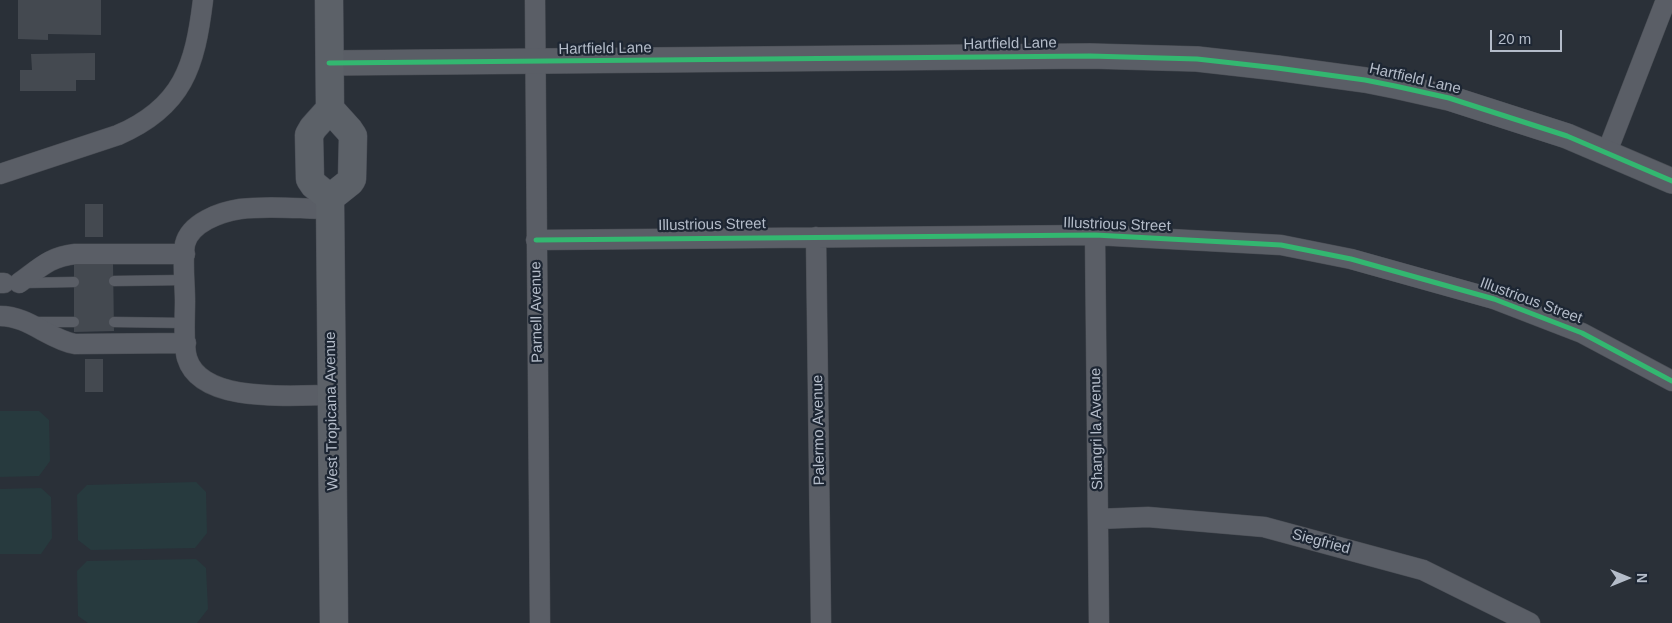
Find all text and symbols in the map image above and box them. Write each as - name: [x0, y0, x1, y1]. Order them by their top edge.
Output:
- scale bar: [1492, 20, 1564, 52]
- text: 20 m: [1498, 30, 1531, 47]
- street label: Hartfield Lane: [963, 34, 1057, 54]
- street label: Hartfield Lane: [558, 39, 652, 59]
- street label: Hartfield Lane: [1367, 60, 1463, 98]
- street label: Illustrious Street: [1063, 214, 1171, 236]
- street label: Illustrious Street: [658, 215, 766, 235]
- street label: Parnell Avenue: [527, 261, 547, 363]
- street label: Illustrious Street: [1477, 274, 1585, 328]
- street label: West Tropicana Avenue: [322, 331, 342, 491]
- street label: Shangri la Avenue: [1087, 368, 1107, 490]
- street label: Palermo Avenue: [809, 375, 829, 485]
- street label: Siegfried: [1290, 526, 1352, 558]
- north arrow: [1602, 553, 1652, 603]
- text: N: [1634, 573, 1650, 583]

